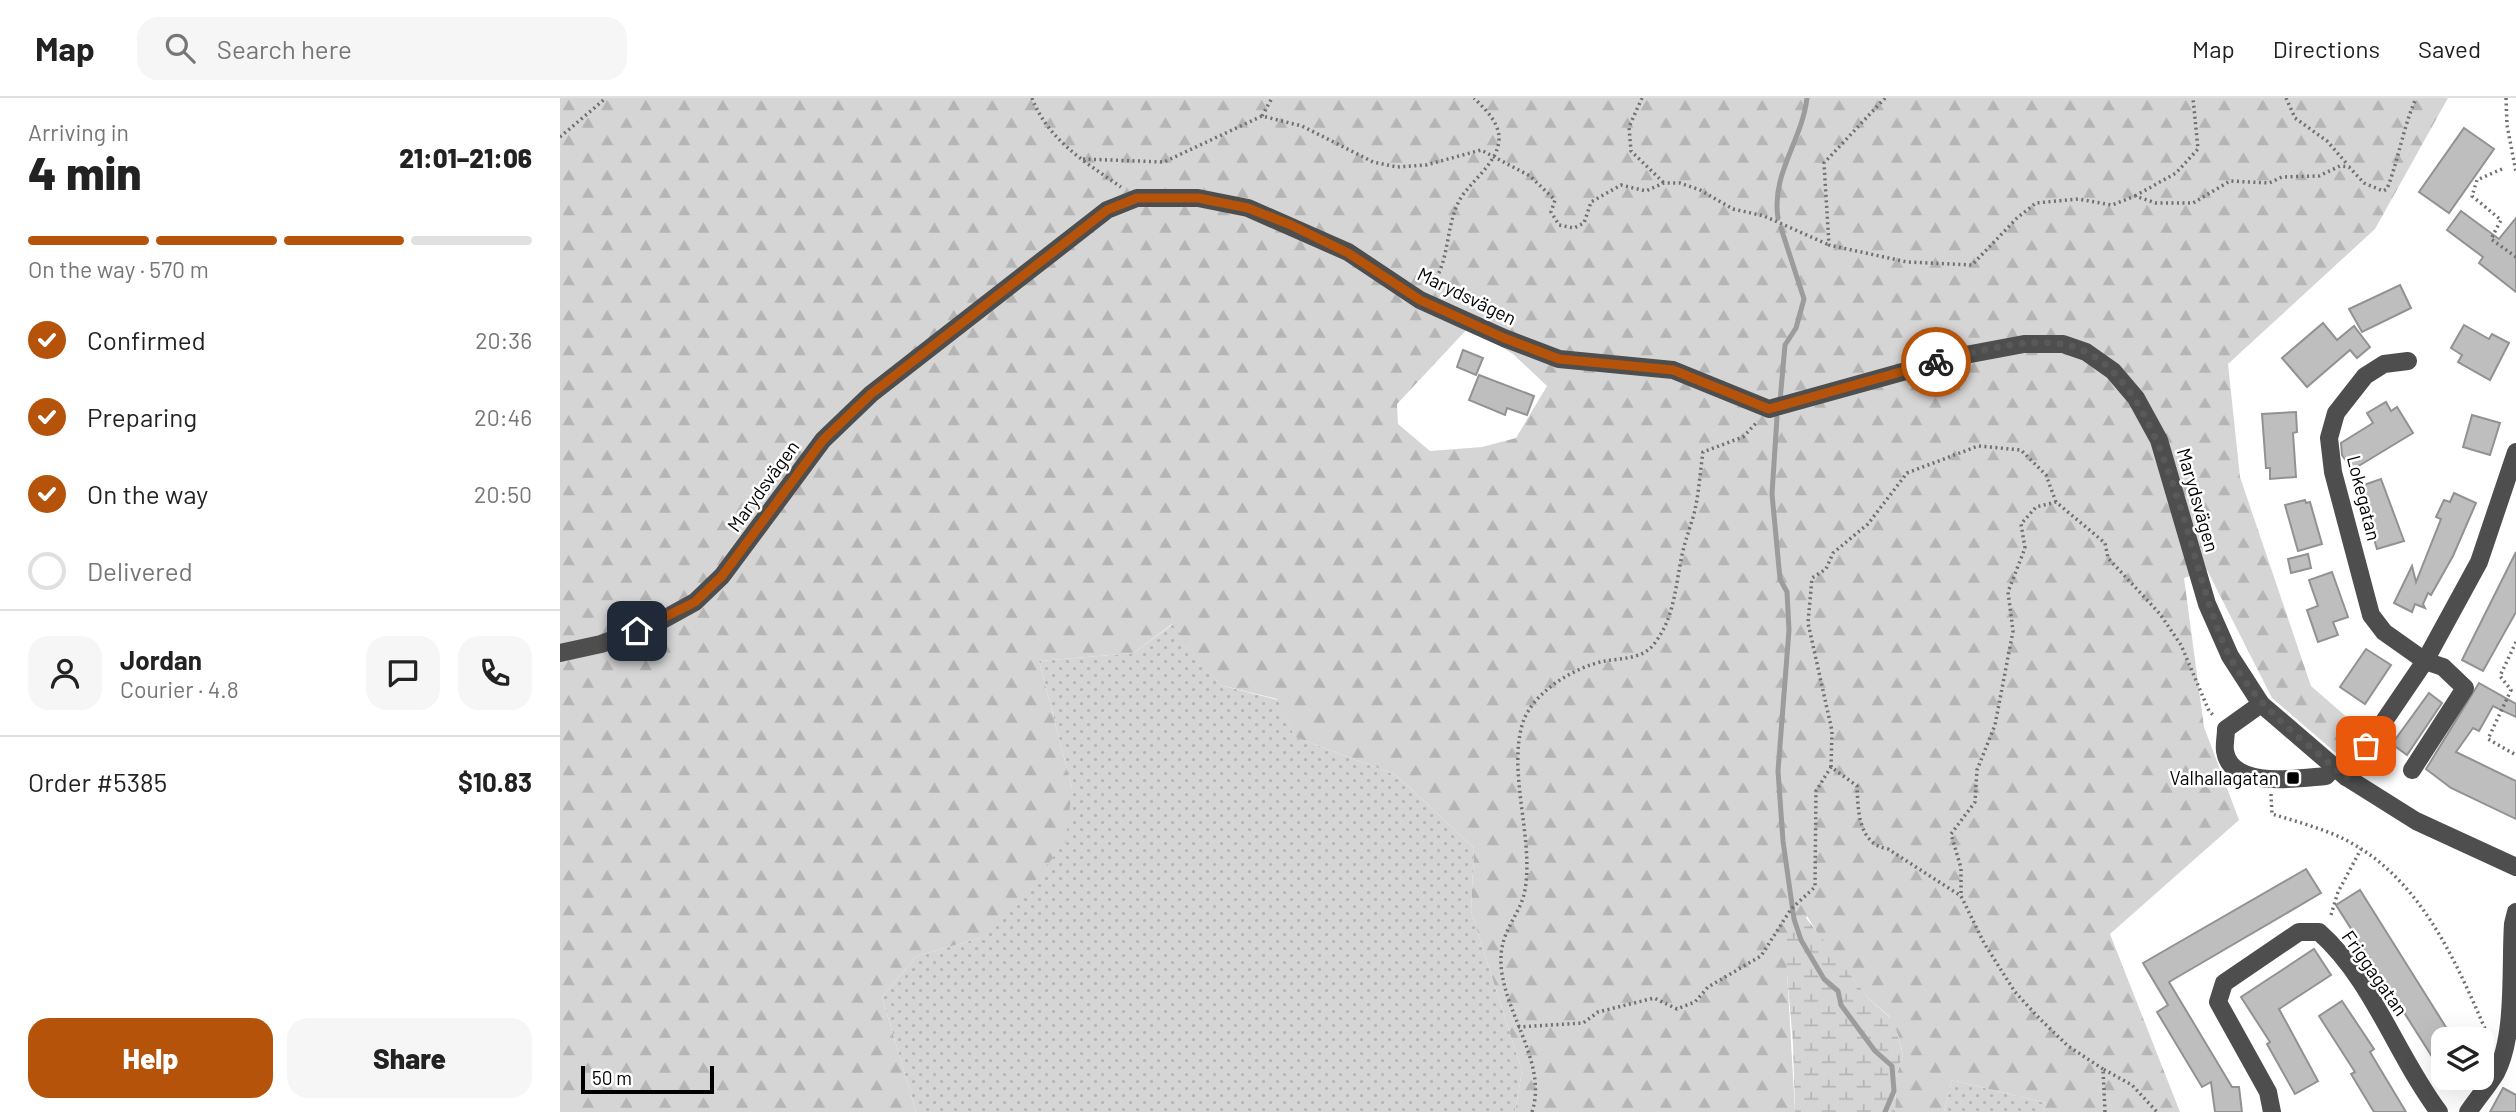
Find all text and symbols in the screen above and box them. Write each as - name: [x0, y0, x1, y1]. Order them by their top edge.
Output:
- search box: [137, 17, 627, 80]
- text: Map: [35, 28, 95, 68]
- icon: search: [161, 29, 199, 67]
- text: Search here: [217, 33, 352, 64]
- text: Map: [2192, 34, 2235, 63]
- text: Directions: [2273, 34, 2380, 63]
- text: Saved: [2418, 34, 2481, 63]
- text: Arriving in: [28, 118, 129, 146]
- text: 21:01–21:06: [399, 142, 532, 173]
- text: 4 min: [28, 144, 142, 199]
- text: On the way · 570 m: [28, 255, 209, 283]
- street label: Marydsvägen: [1414, 262, 1520, 329]
- icon: check: [28, 321, 66, 359]
- text: Confirmed: [87, 324, 206, 355]
- text: 20:36: [475, 326, 532, 354]
- courier: [1901, 327, 1971, 397]
- icon: bike: [1917, 343, 1955, 381]
- icon: check: [28, 398, 66, 436]
- text: Preparing: [87, 401, 197, 432]
- text: 20:46: [474, 403, 532, 431]
- street label: Marydsvägen: [722, 436, 803, 536]
- street label: Marydsvägen: [2173, 445, 2224, 555]
- street label: Lokegatan: [2343, 453, 2386, 543]
- icon: check: [28, 475, 66, 513]
- text: On the way: [87, 478, 208, 509]
- text: 20:50: [474, 480, 532, 508]
- text: Delivered: [87, 555, 193, 586]
- pin: [607, 601, 667, 661]
- icon: home: [618, 612, 656, 650]
- button: person: [28, 636, 102, 710]
- button: chat: [366, 636, 440, 710]
- button: phone: [458, 636, 532, 710]
- text: Jordan: [120, 644, 202, 675]
- text: Courier · 4.8: [120, 675, 239, 703]
- pin: [2336, 716, 2396, 776]
- icon: bag: [2347, 727, 2385, 765]
- text: Order #5385: [28, 766, 167, 797]
- text: $10.83: [458, 766, 532, 797]
- place label: Valhallagatan: [2170, 766, 2279, 789]
- marker: Valhallagatan: [2285, 770, 2301, 786]
- street label: Friggagatan: [2338, 926, 2413, 1020]
- button: Help: [28, 1018, 273, 1098]
- button: Share: [287, 1018, 532, 1098]
- map controls: [2431, 1027, 2494, 1090]
- button: layers: [2431, 1027, 2494, 1090]
- scale bar: [581, 1063, 714, 1095]
- text: 50 m: [592, 1066, 632, 1089]

